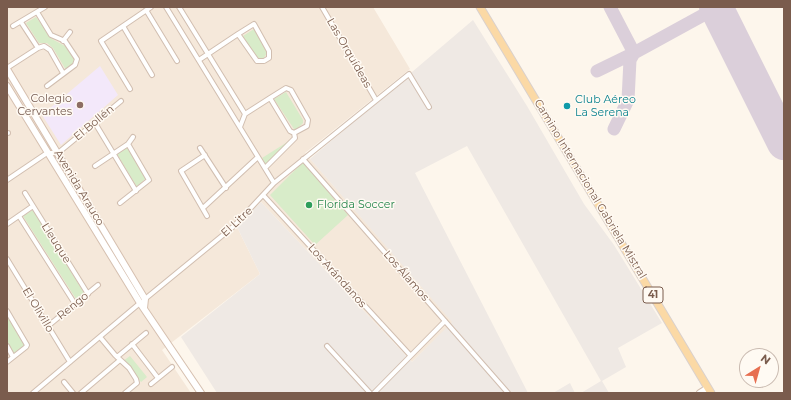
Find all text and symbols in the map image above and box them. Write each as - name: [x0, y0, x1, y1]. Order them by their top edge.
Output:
- street label: Las Orquídeas: [324, 16, 374, 90]
- place label: Colegio Cervantes: [17, 92, 72, 118]
- place label: Club Aéreo La Serena: [575, 93, 636, 119]
- street label: Camino Internacional Gabriela Mistral: [531, 97, 649, 281]
- marker: Colegio Cervantes: [75, 100, 85, 110]
- marker: Club Aéreo La Serena: [562, 101, 572, 111]
- street label: El Bollén: [71, 102, 117, 144]
- street label: Avenida Arauco: [51, 148, 107, 228]
- place label: Florida Soccer: [317, 198, 395, 212]
- marker: Florida Soccer: [304, 200, 314, 210]
- street label: El Litre: [219, 204, 255, 240]
- street label: Lleuque: [38, 220, 74, 266]
- street label: Los Arándanos: [305, 241, 369, 311]
- street label: Los Álamos: [380, 248, 432, 304]
- street label: El Olivillo: [19, 285, 57, 335]
- road number: 41: [643, 287, 663, 303]
- street label: Rengo: [55, 289, 91, 323]
- north arrow: [739, 348, 779, 388]
- text: N: [758, 351, 773, 367]

